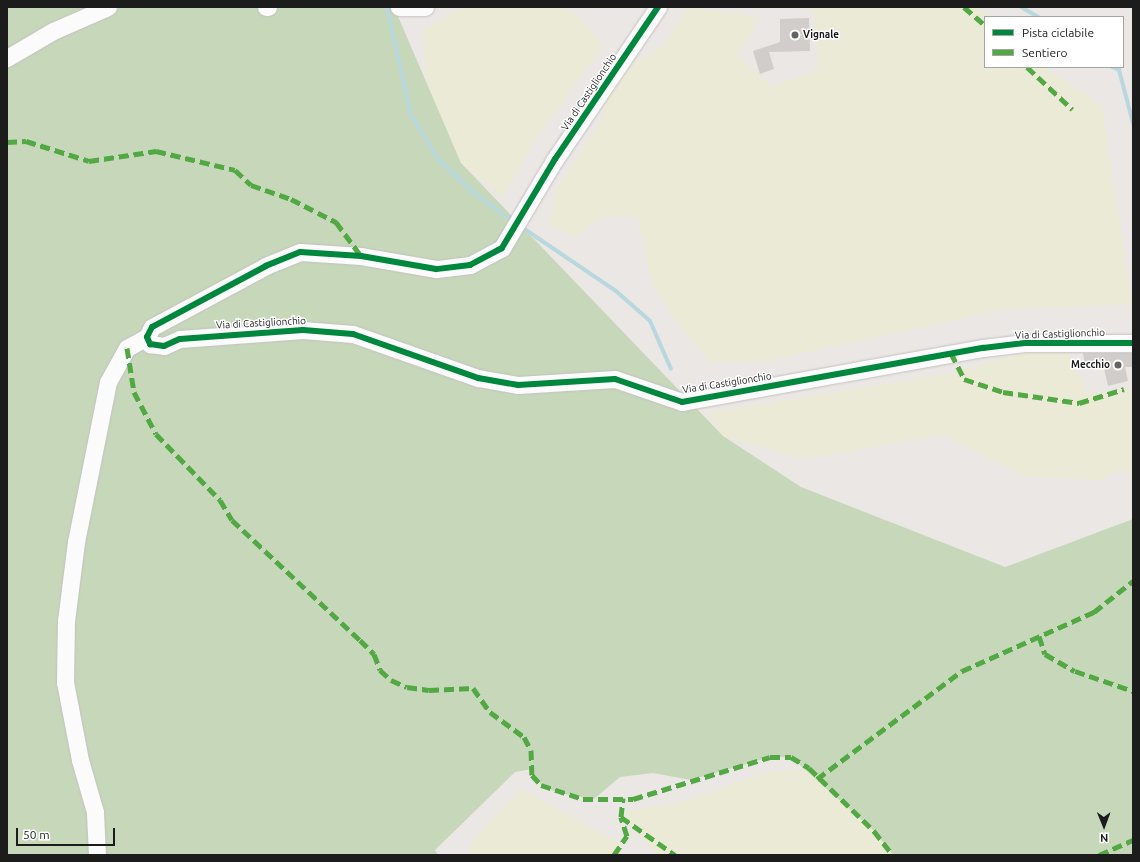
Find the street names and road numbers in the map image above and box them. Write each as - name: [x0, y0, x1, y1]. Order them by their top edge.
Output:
- street label: Via di Castiglionchio: [559, 51, 619, 133]
- street label: Via di Castiglionchio: [216, 315, 306, 331]
- street label: Via di Castiglionchio: [1015, 326, 1105, 342]
- street label: Via di Castiglionchio: [682, 370, 772, 396]

